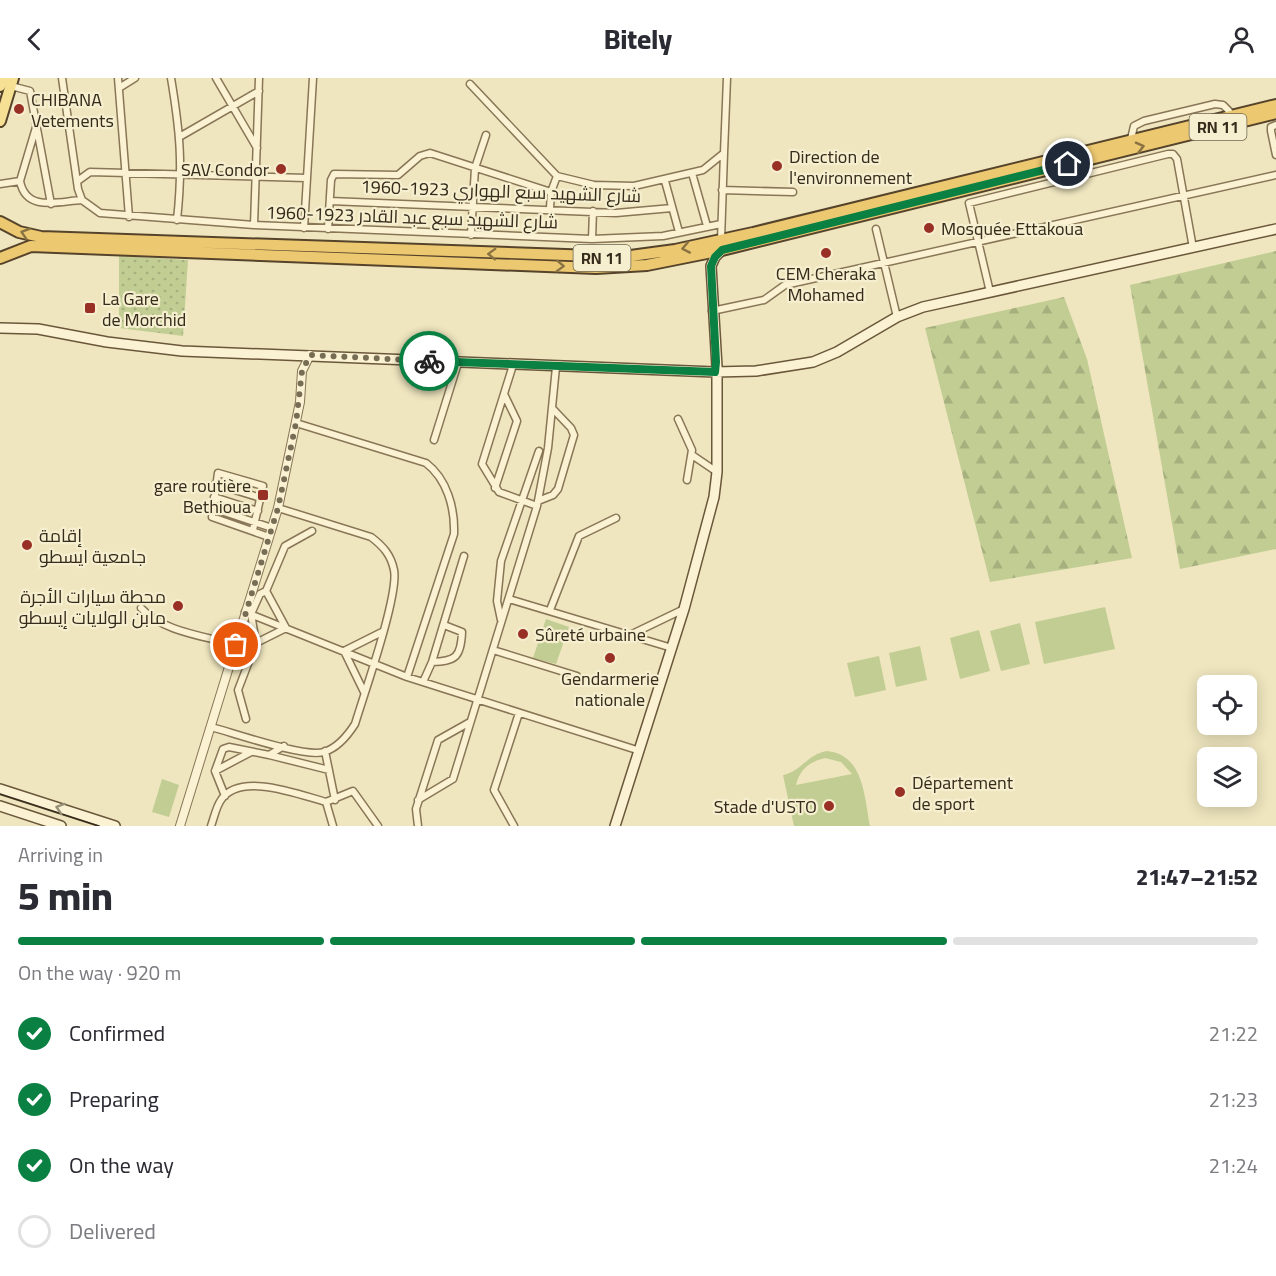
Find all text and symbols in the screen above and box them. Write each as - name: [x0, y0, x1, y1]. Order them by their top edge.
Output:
- text: Bitely: [604, 14, 672, 64]
- icon: back: [18, 23, 51, 56]
- icon: person: [1225, 23, 1258, 56]
- place label: CHIBANA Vetements: [31, 83, 114, 137]
- marker: CHIBANA Vetements: [12, 102, 26, 116]
- road number: RN 11: [1190, 114, 1246, 140]
- pin: [1042, 138, 1093, 189]
- place label: Direction de l'environnement: [789, 140, 913, 194]
- one-way arrow: [1135, 141, 1145, 154]
- icon: home: [1051, 147, 1084, 180]
- place label: SAV Condor: [181, 153, 269, 186]
- marker: Direction de l'environnement: [770, 159, 784, 173]
- marker: SAV Condor: [274, 162, 288, 176]
- street label: شارع الشهيد سبع الهواري 1923-1960: [360, 170, 642, 212]
- street label: شارع الشهيد سبع عبد القادر 1923-1960: [265, 195, 559, 239]
- place label: Mosquée Ettakoua: [941, 212, 1083, 245]
- marker: Mosquée Ettakoua: [922, 221, 936, 235]
- one-way arrow: [20, 228, 31, 240]
- one-way arrow: [681, 240, 691, 253]
- road number: RN 11: [574, 245, 630, 271]
- marker: CEM Cheraka Mohamed: [819, 246, 833, 260]
- one-way arrow: [487, 247, 496, 260]
- place label: CEM Cheraka Mohamed: [776, 257, 876, 311]
- one-way arrow: [555, 260, 564, 273]
- place label: La Gare de Morchid: [102, 282, 186, 336]
- marker: La Gare de Morchid: [83, 301, 97, 315]
- courier: [399, 331, 459, 391]
- icon: bike: [413, 345, 446, 378]
- place label: gare routière Bethioua: [154, 469, 251, 523]
- marker: gare routière Bethioua: [256, 488, 270, 502]
- place label: إقامة جامعية ايسطو: [39, 519, 146, 573]
- marker: إقامة جامعية ايسطو: [20, 538, 34, 552]
- place label: محطة سيارات الأجرة مابن الولايات إيسطو: [19, 580, 166, 634]
- marker: محطة سيارات الأجرة مابن الولايات إيسطو: [171, 599, 185, 613]
- place label: Sûreté urbaine: [535, 618, 646, 651]
- pin: [210, 619, 261, 670]
- marker: Sûreté urbaine: [516, 627, 530, 641]
- icon: bag: [219, 628, 252, 661]
- marker: Gendarmerie nationale: [603, 651, 617, 665]
- place label: Gendarmerie nationale: [561, 662, 659, 716]
- map controls: [1197, 675, 1257, 807]
- button: locate: [1197, 675, 1257, 735]
- button: layers: [1197, 747, 1257, 807]
- place label: Département de sport: [912, 766, 1014, 820]
- marker: Département de sport: [893, 785, 907, 799]
- place label: Stade d'USTO: [714, 790, 817, 823]
- marker: Stade d'USTO: [822, 799, 836, 813]
- one-way arrow: [55, 803, 66, 815]
- text: Arriving in: [18, 836, 103, 873]
- text: 21:47–21:52: [1136, 856, 1258, 898]
- text: 5 min: [18, 859, 113, 932]
- text: On the way · 920 m: [18, 954, 181, 991]
- text: Confirmed: [69, 1012, 165, 1054]
- text: 21:22: [1209, 1015, 1258, 1052]
- icon: check: [18, 1017, 51, 1050]
- text: Preparing: [69, 1078, 159, 1120]
- text: 21:23: [1209, 1081, 1258, 1118]
- icon: check: [18, 1083, 51, 1116]
- text: On the way: [69, 1144, 174, 1186]
- text: 21:24: [1209, 1147, 1258, 1184]
- icon: check: [18, 1149, 51, 1182]
- text: Delivered: [69, 1210, 156, 1252]

